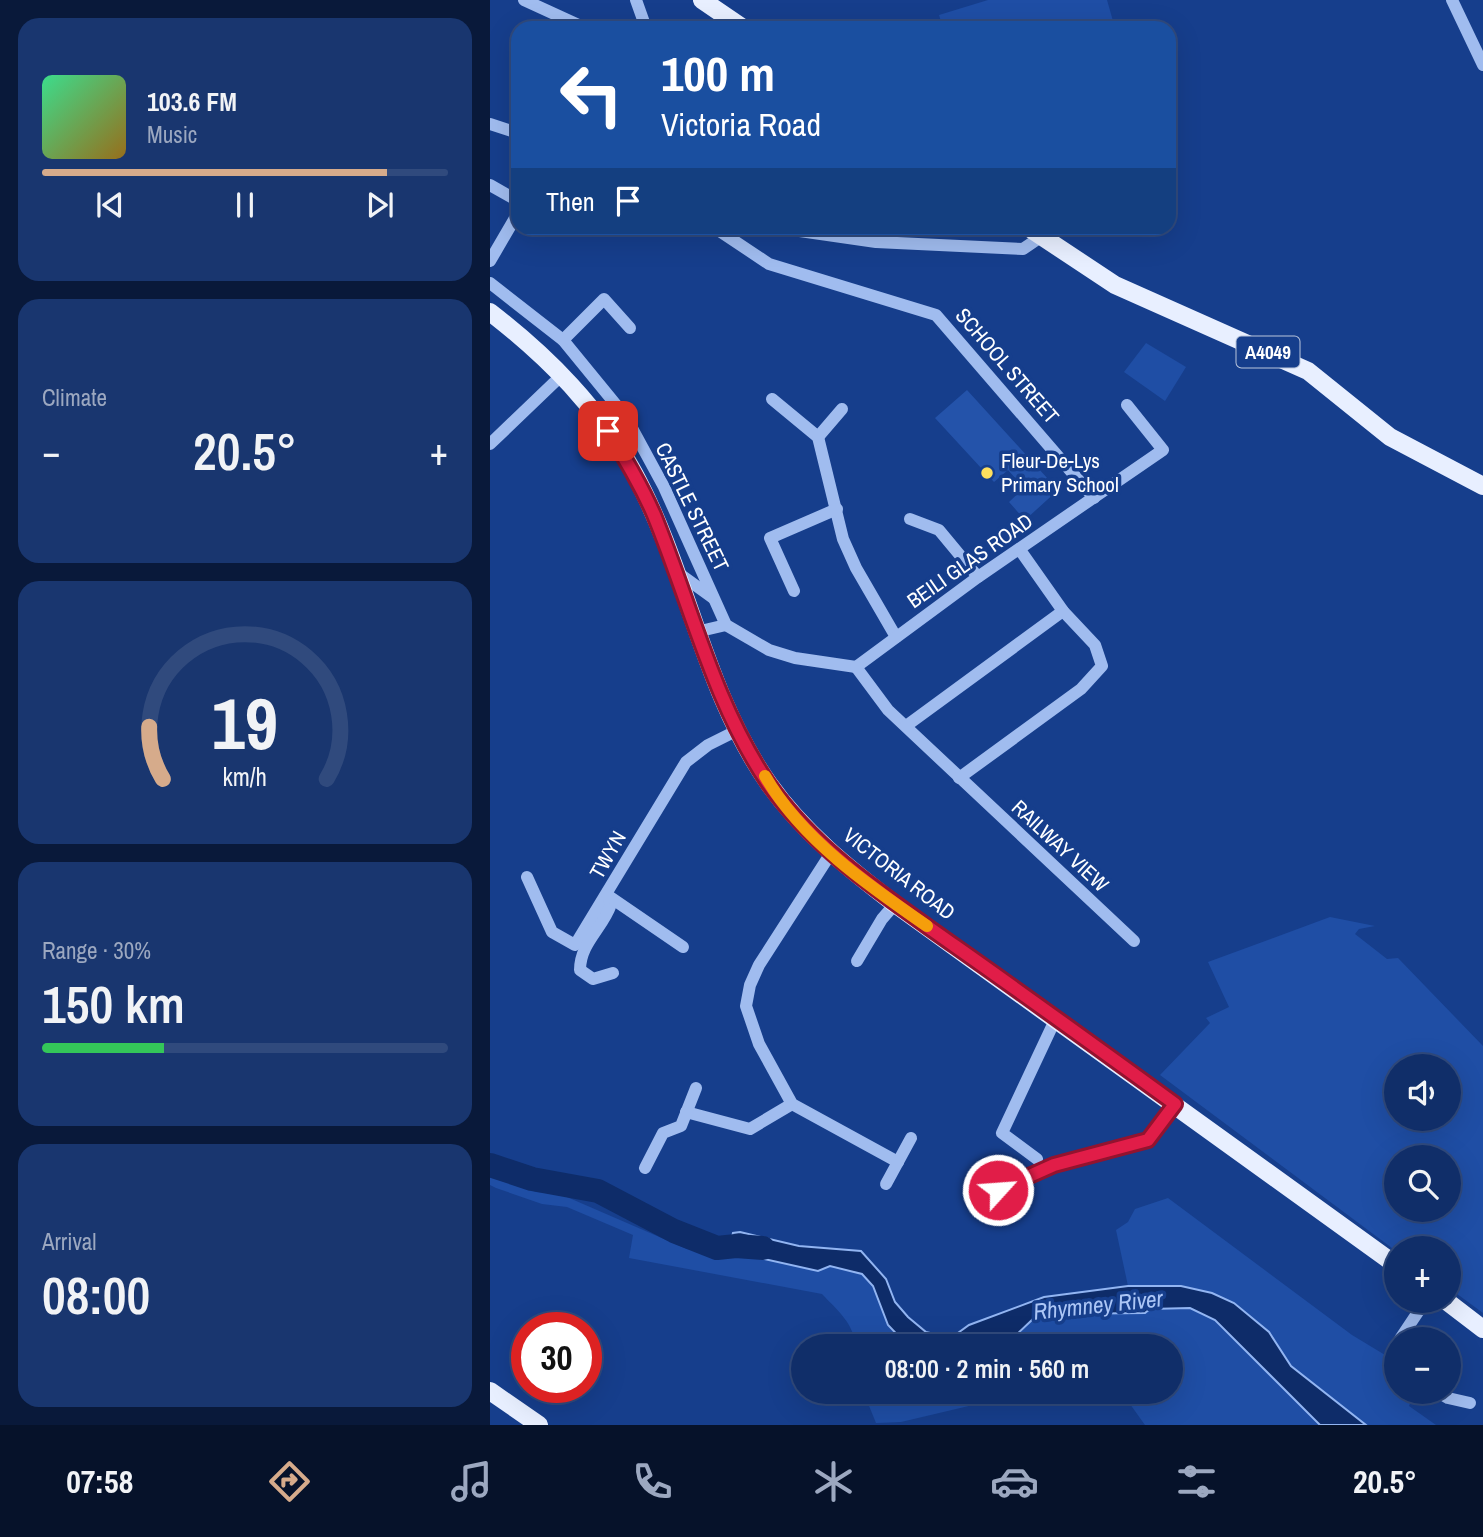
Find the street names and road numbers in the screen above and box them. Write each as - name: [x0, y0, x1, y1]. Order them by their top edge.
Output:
- street label: SCHOOL STREET: [949, 302, 1066, 430]
- road number: A4049: [1236, 336, 1300, 368]
- street label: CASTLE STREET: [649, 438, 736, 576]
- street label: BEILI GLAS ROAD: [901, 506, 1038, 615]
- street label: RAILWAY VIEW: [1006, 793, 1116, 899]
- street label: VICTORIA ROAD: [837, 821, 961, 926]
- street label: TWYN: [582, 826, 633, 884]

